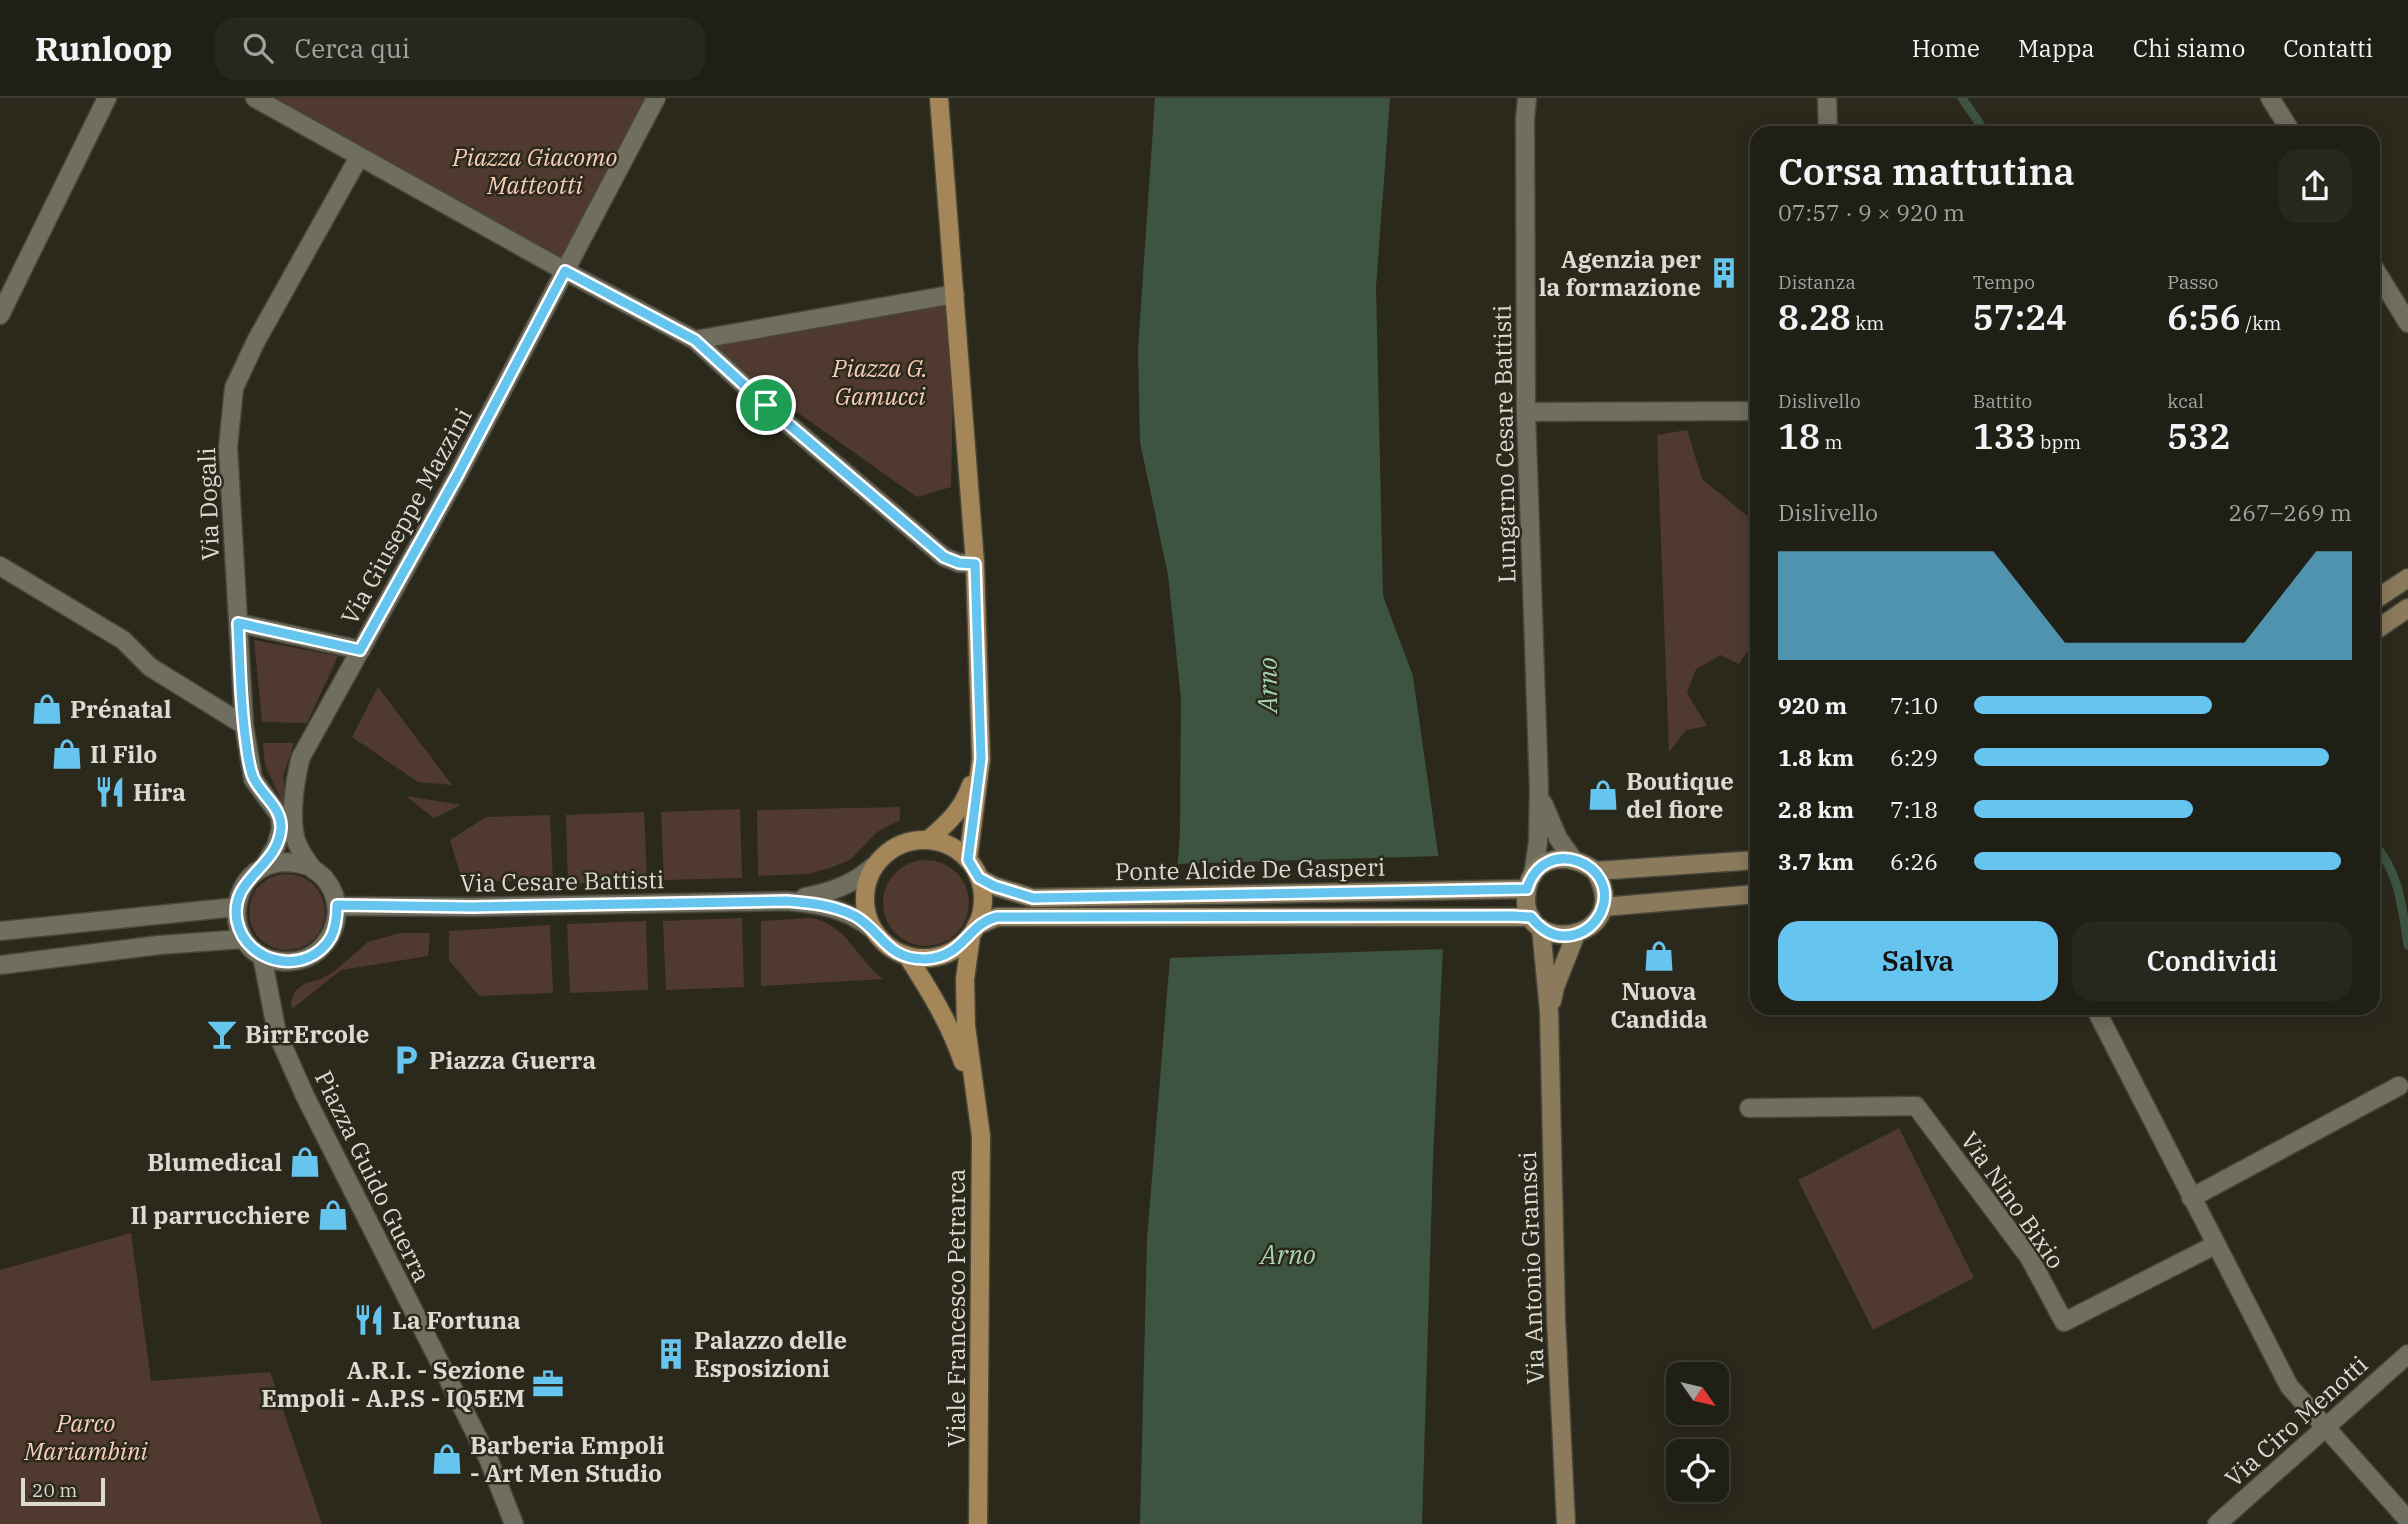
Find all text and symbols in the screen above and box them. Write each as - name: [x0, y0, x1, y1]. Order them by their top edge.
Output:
- search box: [215, 17, 705, 80]
- text: Runloop: [35, 27, 173, 70]
- icon: search: [239, 29, 277, 67]
- text: Cerca qui: [295, 31, 410, 65]
- text: Home: [1912, 32, 1980, 64]
- text: Mappa: [2018, 32, 2095, 64]
- text: Chi siamo: [2133, 32, 2245, 64]
- text: Contatti: [2283, 32, 2373, 64]
- park label: Piazza Giacomo Matteotti: [452, 141, 617, 201]
- text: Corsa mattutina: [1778, 146, 2075, 195]
- button: share: [2278, 149, 2352, 223]
- text: 07:57 · 9 × 920 m: [1778, 197, 1965, 227]
- place label: Agenzia per la formazione: [1539, 243, 1701, 303]
- building icon: Agenzia per la formazione: [1707, 256, 1741, 290]
- text: Distanza: [1778, 270, 1856, 294]
- text: Tempo: [1973, 270, 2035, 294]
- text: Passo: [2167, 270, 2218, 294]
- text: 8.28: [1778, 294, 1851, 340]
- text: 57:24: [1973, 294, 2067, 340]
- text: 6:56: [2167, 294, 2241, 340]
- street label: Lungarno Cesare Battisti: [1486, 305, 1522, 583]
- text: km: [1851, 311, 1884, 335]
- text: /km: [2241, 311, 2281, 335]
- park label: Piazza G. Gamucci: [831, 352, 928, 412]
- pin: [736, 375, 796, 435]
- icon: arrive: [747, 386, 785, 424]
- text: Dislivello: [1778, 389, 1861, 413]
- text: Battito: [1973, 389, 2032, 413]
- text: kcal: [2167, 389, 2204, 413]
- street label: Via Giuseppe Mazzini: [333, 402, 479, 630]
- text: 18: [1778, 413, 1820, 459]
- text: 133: [1973, 413, 2036, 459]
- text: 532: [2167, 413, 2230, 459]
- text: m: [1820, 430, 1843, 454]
- text: bpm: [2036, 430, 2081, 454]
- street label: Via Dogali: [190, 447, 226, 561]
- text: Dislivello: [1778, 497, 1878, 527]
- text: 267–269 m: [2228, 497, 2352, 527]
- water label: Arno: [1250, 657, 1284, 715]
- text: 920 m: [1778, 690, 1847, 720]
- text: 7:10: [1890, 690, 1938, 720]
- shop icon: Prénatal: [30, 692, 64, 726]
- place label: Prénatal: [70, 693, 172, 725]
- shop icon: Il Filo: [50, 737, 84, 771]
- place label: Il Filo: [90, 738, 157, 770]
- text: 1.8 km: [1778, 742, 1854, 772]
- text: 6:29: [1890, 742, 1938, 772]
- place label: Boutique del fiore: [1626, 765, 1734, 825]
- restaurant icon: Hira: [93, 775, 127, 809]
- place label: Hira: [133, 776, 186, 808]
- shop icon: Boutique del fiore: [1586, 778, 1620, 812]
- text: 2.8 km: [1778, 794, 1854, 824]
- text: 7:18: [1890, 794, 1938, 824]
- text: 3.7 km: [1778, 846, 1854, 876]
- text: 6:26: [1890, 846, 1938, 876]
- street label: Ponte Alcide De Gasperi: [1115, 851, 1385, 887]
- street label: Via Cesare Battisti: [459, 863, 665, 899]
- button: Salva: [1778, 921, 2058, 1001]
- button: Condividi: [2072, 921, 2352, 1001]
- shop icon: Nuova Candida: [1642, 939, 1676, 973]
- place label: Nuova Candida: [1610, 975, 1708, 1035]
- bar icon: BirrErcole: [205, 1017, 239, 1051]
- place label: BirrErcole: [245, 1018, 369, 1050]
- parking icon: Piazza Guerra: [389, 1043, 423, 1077]
- place label: Piazza Guerra: [429, 1044, 596, 1076]
- street label: Piazza Guido Guerra: [308, 1065, 438, 1287]
- street label: Via Nino Bixio: [1954, 1125, 2072, 1275]
- shop icon: Blumedical: [288, 1145, 322, 1179]
- place label: Blumedical: [147, 1146, 282, 1178]
- street label: Via Antonio Gramsci: [1511, 1151, 1551, 1385]
- street label: Viale Francesco Petrarca: [940, 1169, 972, 1447]
- shop icon: Il parrucchiere: [316, 1198, 350, 1232]
- place label: Il parrucchiere: [131, 1199, 310, 1231]
- water label: Arno: [1258, 1237, 1316, 1271]
- restaurant icon: La Fortuna: [352, 1303, 386, 1337]
- place label: La Fortuna: [392, 1304, 521, 1336]
- place label: Palazzo delle Esposizioni: [694, 1324, 847, 1384]
- building icon: Palazzo delle Esposizioni: [654, 1337, 688, 1371]
- street label: Via Ciro Menotti: [2218, 1348, 2374, 1494]
- place label: A.R.I. - Sezione Empoli - A.P.S - IQ5EM: [261, 1354, 525, 1414]
- north arrow: [1666, 1362, 1729, 1424]
- map controls: [1666, 1362, 1729, 1502]
- office icon: A.R.I. - Sezione Empoli - A.P.S - IQ5EM: [531, 1367, 565, 1401]
- park label: Parco Mariambini: [23, 1407, 149, 1467]
- place label: Barberia Empoli - Art Men Studio: [470, 1429, 665, 1489]
- button: locate: [1666, 1439, 1729, 1502]
- shop icon: Barberia Empoli - Art Men Studio: [430, 1442, 464, 1476]
- scale bar: [21, 1475, 105, 1507]
- text: 20 m: [32, 1478, 77, 1502]

